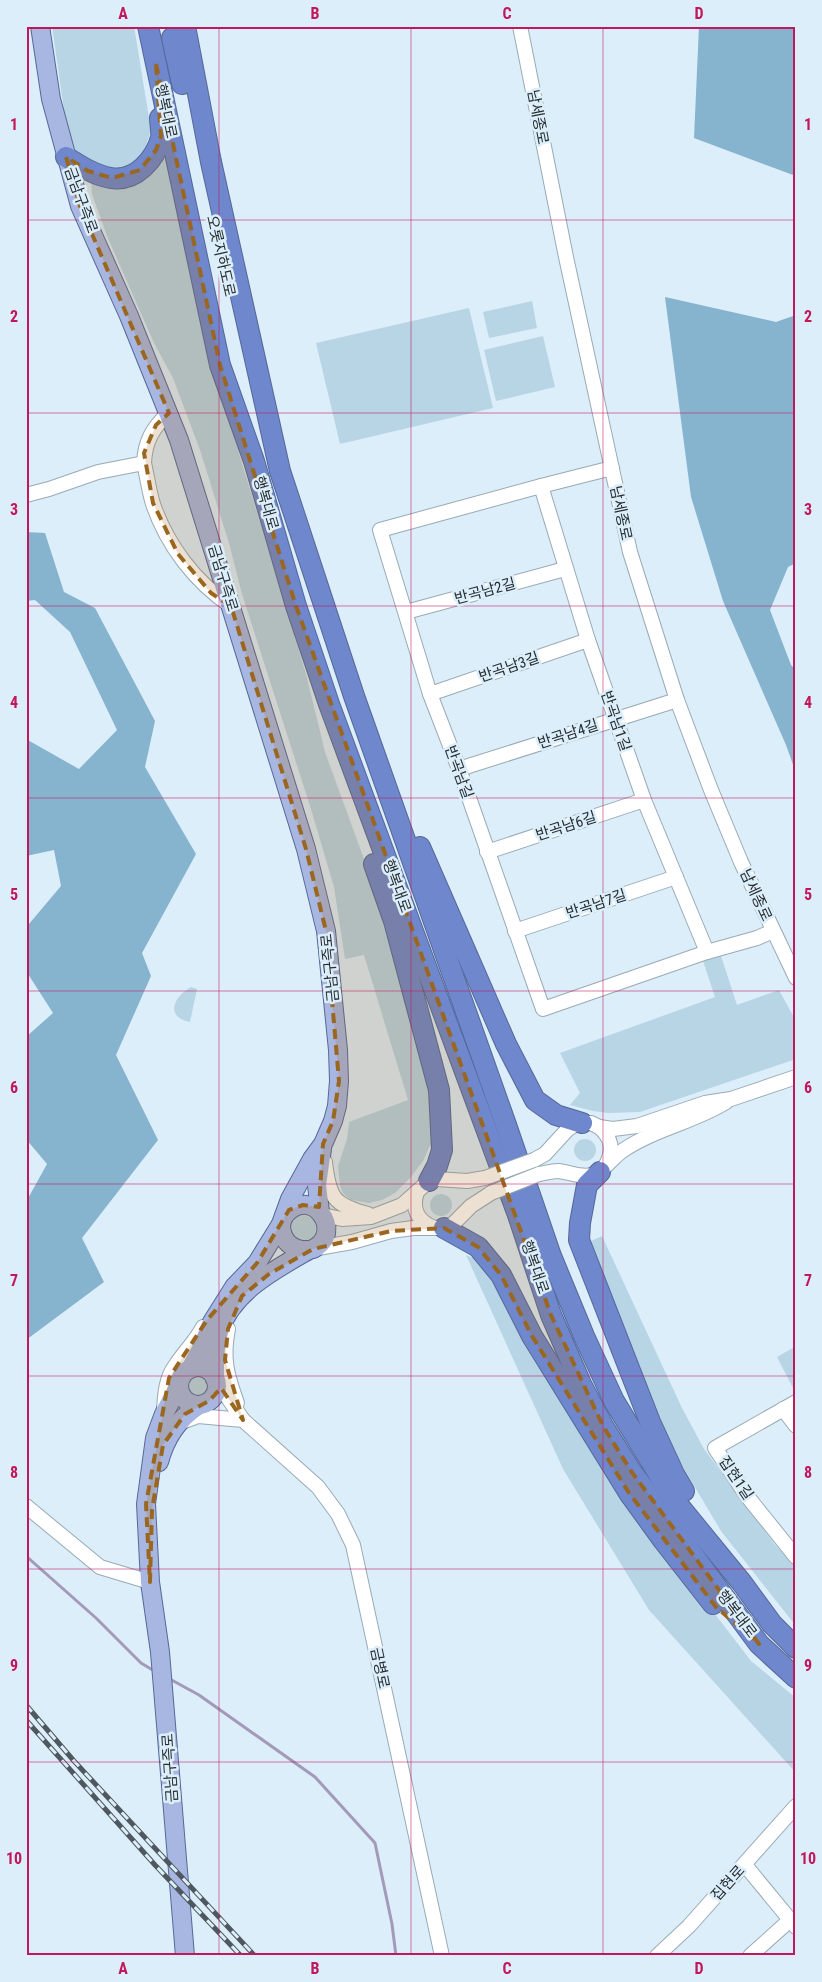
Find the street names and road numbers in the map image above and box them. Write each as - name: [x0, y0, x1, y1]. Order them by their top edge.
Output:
- street label: 행복대로: [151, 82, 181, 140]
- street label: 남세종로: [524, 88, 552, 146]
- street label: 금남구즉로: [61, 164, 101, 236]
- street label: 오롯지하도로: [203, 214, 239, 298]
- street label: 행복대로: [250, 474, 282, 532]
- street label: 남세종로: [606, 484, 636, 542]
- street label: 금남구즉로: [204, 542, 242, 614]
- street label: 반곡남2길: [452, 574, 518, 608]
- street label: 반곡남3길: [476, 648, 542, 686]
- street label: 반곡남1길: [597, 688, 635, 754]
- street label: 반곡남4길: [535, 716, 601, 752]
- street label: 반곡남길: [441, 743, 477, 801]
- street label: 반곡남6길: [533, 808, 599, 844]
- street label: 행복대로: [379, 857, 415, 915]
- street label: 남세종로: [736, 866, 776, 924]
- street label: 반곡남7길: [563, 886, 629, 922]
- street label: 금남구즉로: [317, 933, 343, 1003]
- street label: 행복대로: [518, 1238, 552, 1296]
- street label: 집현1길: [715, 1453, 757, 1503]
- street label: 행복대로: [713, 1587, 761, 1641]
- street label: 금병로: [367, 1646, 393, 1690]
- street label: 금남구즉로: [159, 1733, 181, 1803]
- street label: 집현로: [707, 1862, 749, 1904]

